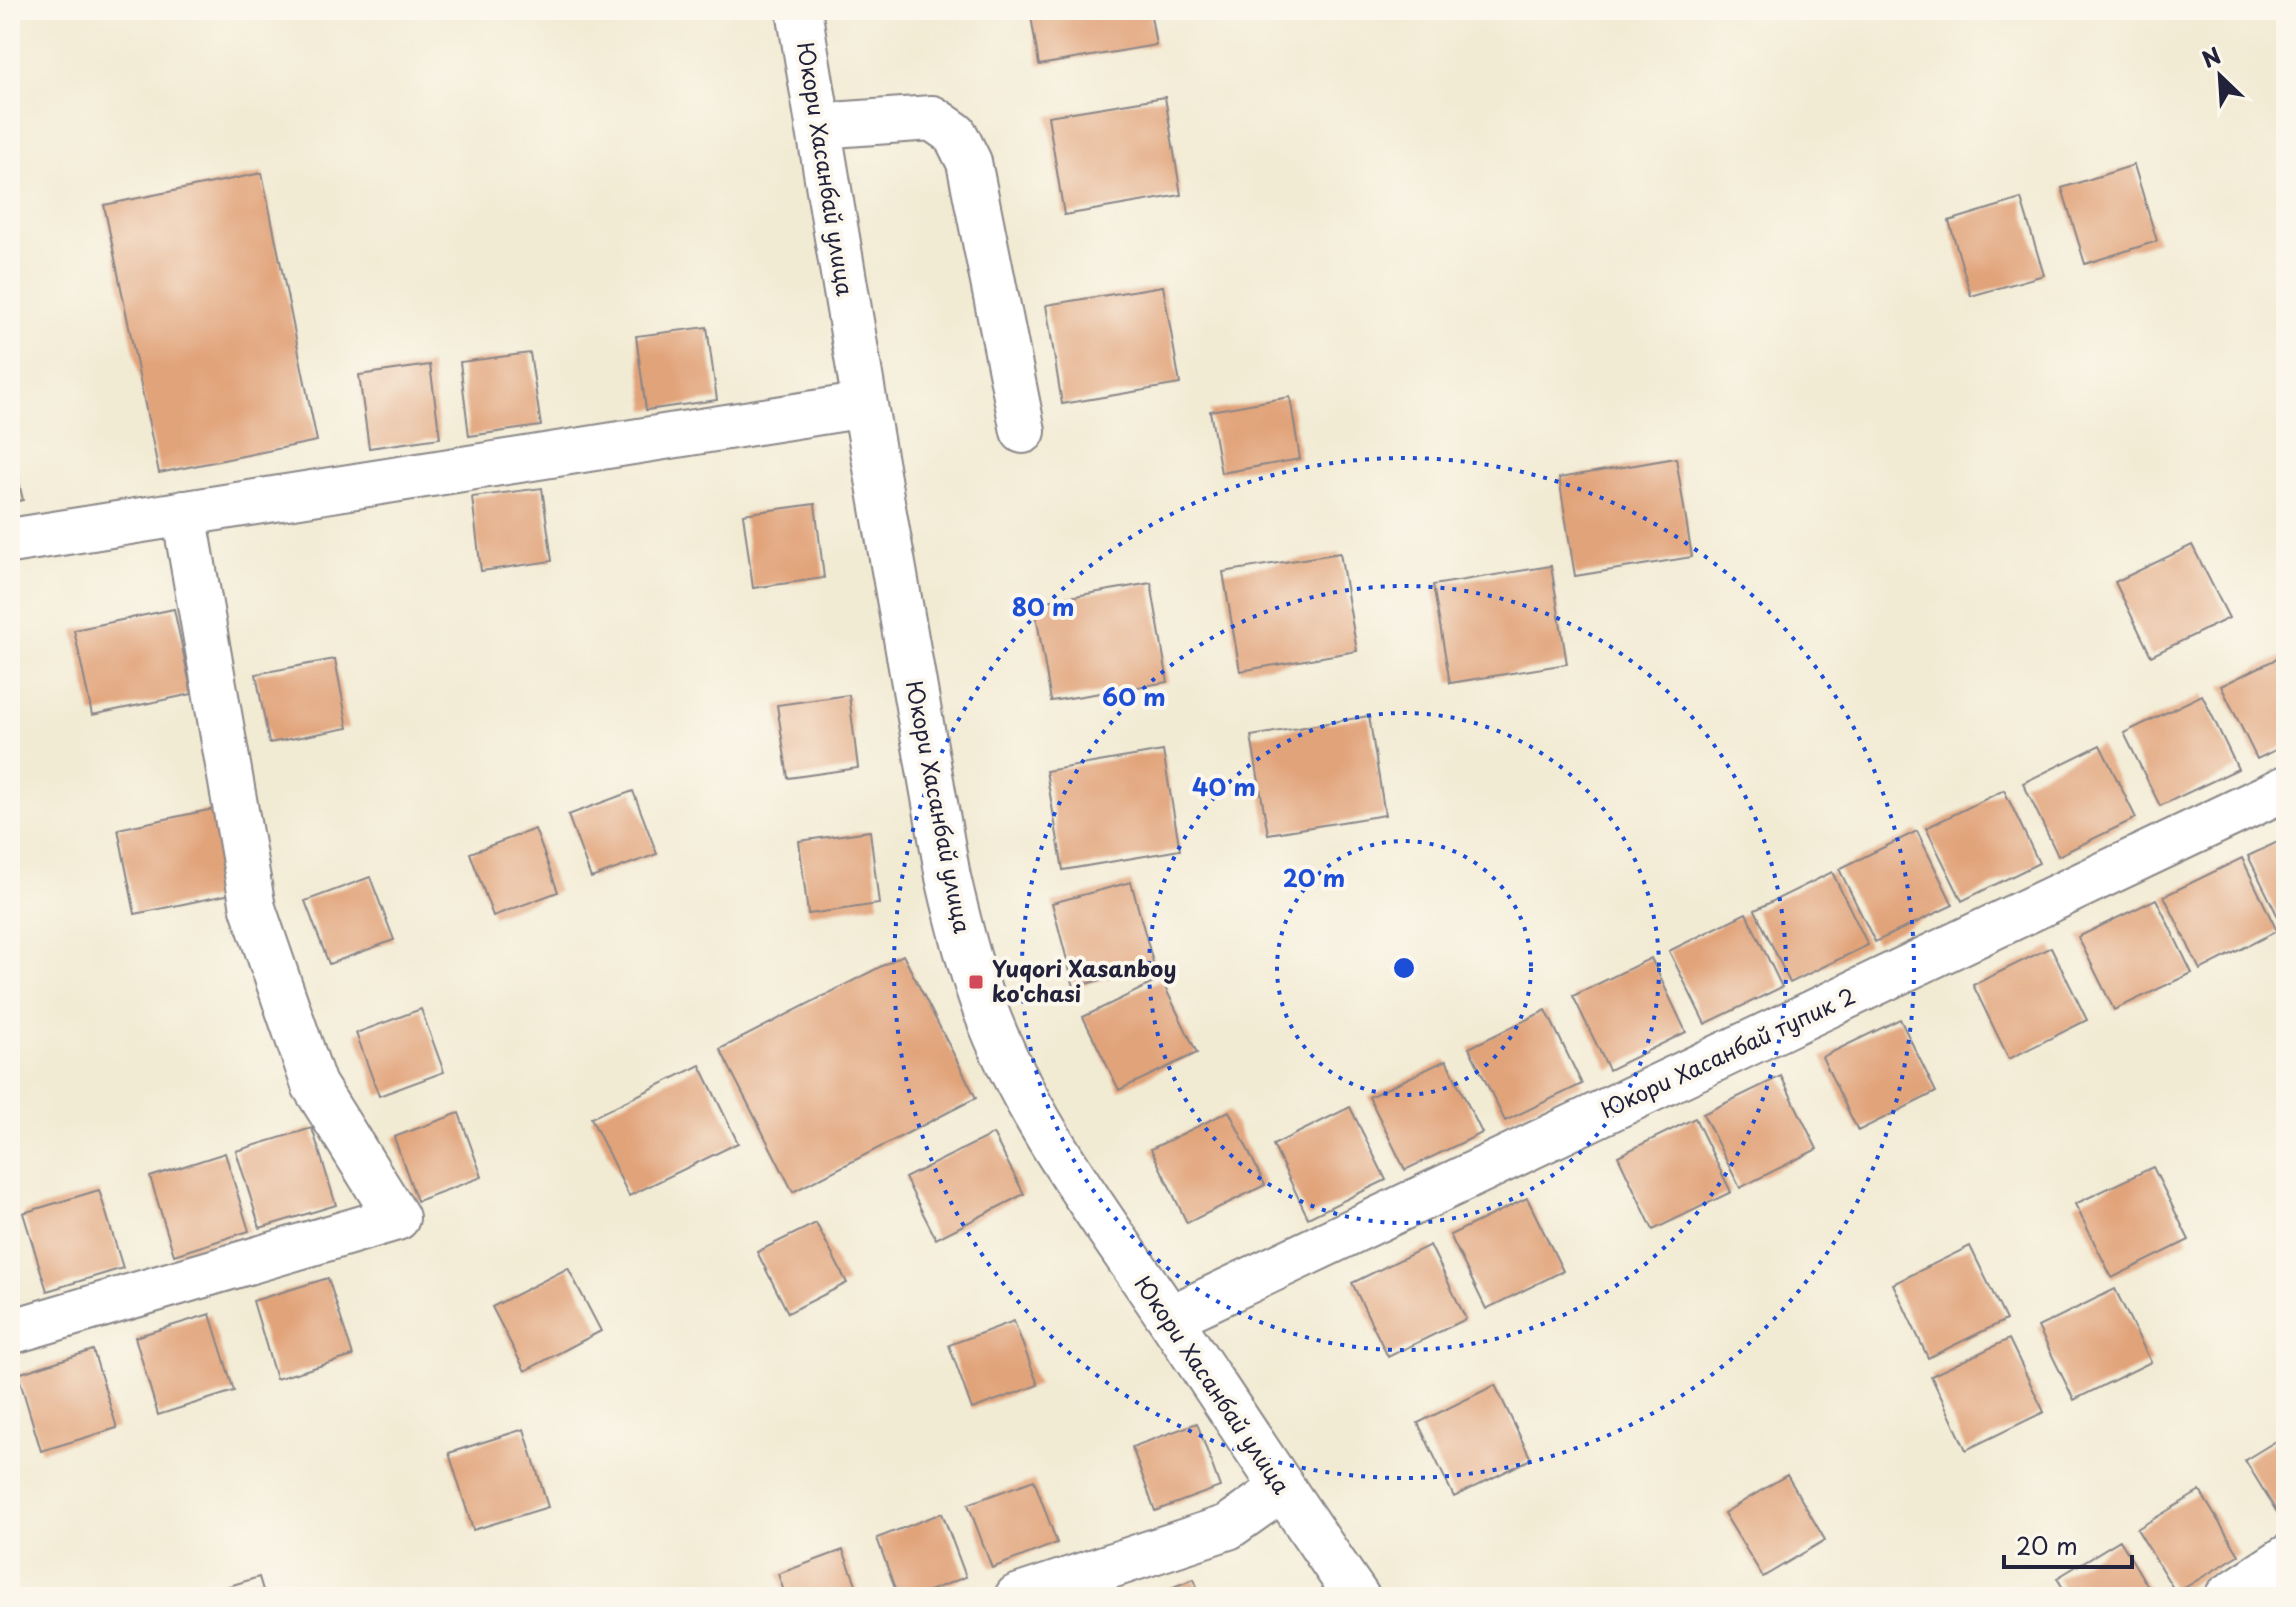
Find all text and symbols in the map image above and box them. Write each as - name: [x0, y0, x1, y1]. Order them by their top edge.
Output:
- north arrow: [2180, 36, 2260, 116]
- text: N: [2196, 38, 2226, 75]
- street label: Юкори Хасанбай улица: [790, 39, 863, 298]
- text: 80 m: [1012, 588, 1074, 624]
- street label: Юкори Хасанбай улица: [899, 678, 980, 936]
- text: 60 m: [1102, 678, 1166, 714]
- text: 40 m: [1192, 768, 1256, 804]
- text: 20 m: [1283, 859, 1345, 895]
- place label: Yuqori Xasanboy ko'chasi: [992, 951, 1176, 1009]
- centre of rings: [1390, 954, 1418, 982]
- marker: Yuqori Xasanboy ko'chasi: [967, 973, 985, 991]
- street label: Юкори Хасанбай тупик 2: [1595, 978, 1860, 1125]
- street label: Юкори Хасанбай улица: [1128, 1269, 1299, 1500]
- scale bar: [2004, 1519, 2132, 1569]
- text: 20 m: [2016, 1527, 2078, 1563]

